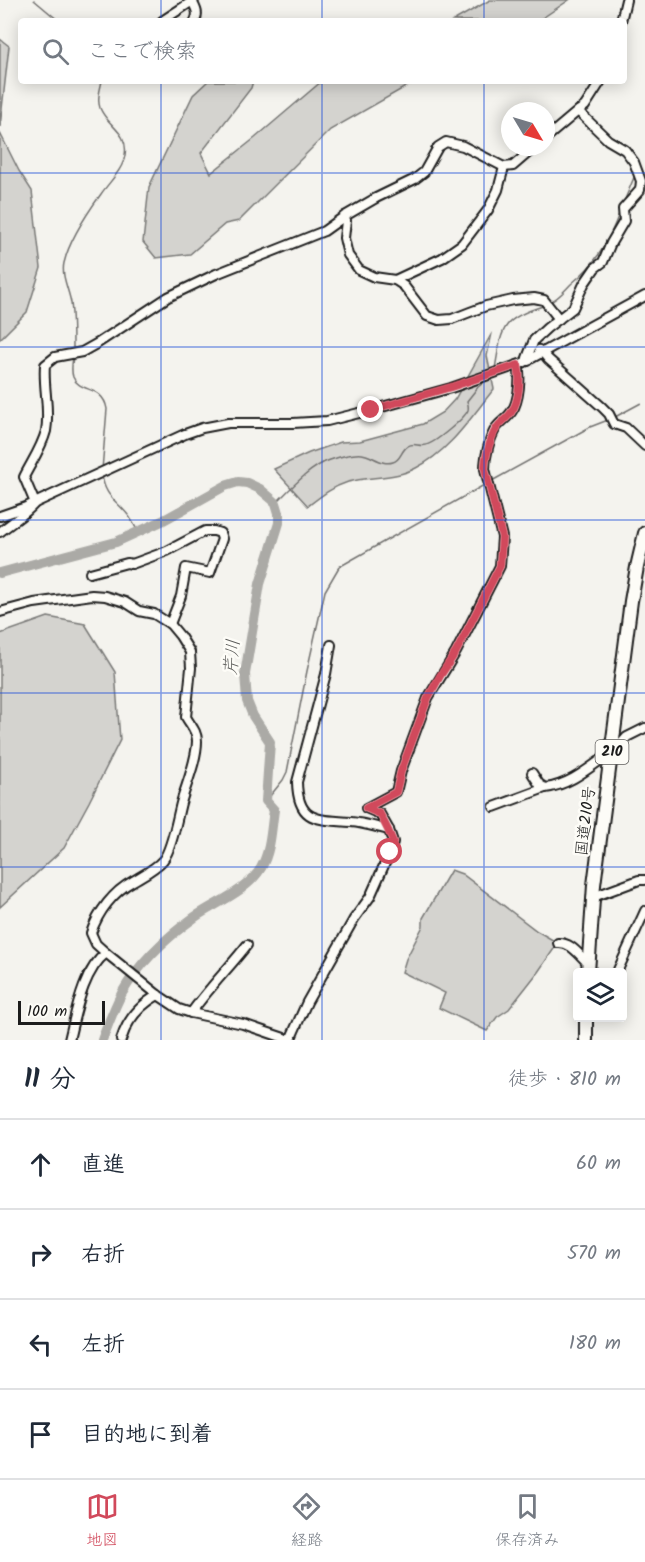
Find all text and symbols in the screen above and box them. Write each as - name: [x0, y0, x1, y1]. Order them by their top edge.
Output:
- search box: [18, 18, 627, 84]
- icon: search: [39, 35, 72, 68]
- text: ここで検索: [87, 35, 197, 70]
- north arrow: [501, 102, 555, 156]
- route end: [357, 396, 383, 422]
- water label: 芹川: [217, 638, 249, 676]
- road number: 210: [596, 740, 628, 764]
- street label: 国道210号: [569, 785, 603, 857]
- route start: [376, 838, 402, 864]
- map controls: [573, 968, 627, 1022]
- button: layers: [573, 968, 627, 1022]
- scale bar: [18, 998, 105, 1025]
- text: 100 m: [27, 999, 67, 1024]
- text: 11 分: [24, 1059, 76, 1101]
- text: 徒歩 · 810 m: [508, 1064, 621, 1096]
- icon: ahead: [24, 1148, 57, 1181]
- text: 直進: [81, 1148, 125, 1183]
- text: 60 m: [576, 1148, 621, 1180]
- icon: right: [24, 1238, 57, 1271]
- text: 右折: [81, 1238, 125, 1273]
- text: 570 m: [567, 1238, 621, 1270]
- icon: left: [24, 1328, 57, 1361]
- text: 左折: [81, 1328, 125, 1363]
- text: 180 m: [569, 1328, 621, 1360]
- icon: arrive: [24, 1418, 57, 1451]
- text: 目的地に到着: [81, 1418, 213, 1453]
- tab: 地図: [86, 1490, 119, 1553]
- tab: 経路: [290, 1490, 323, 1553]
- tab: 保存済み: [495, 1490, 559, 1553]

